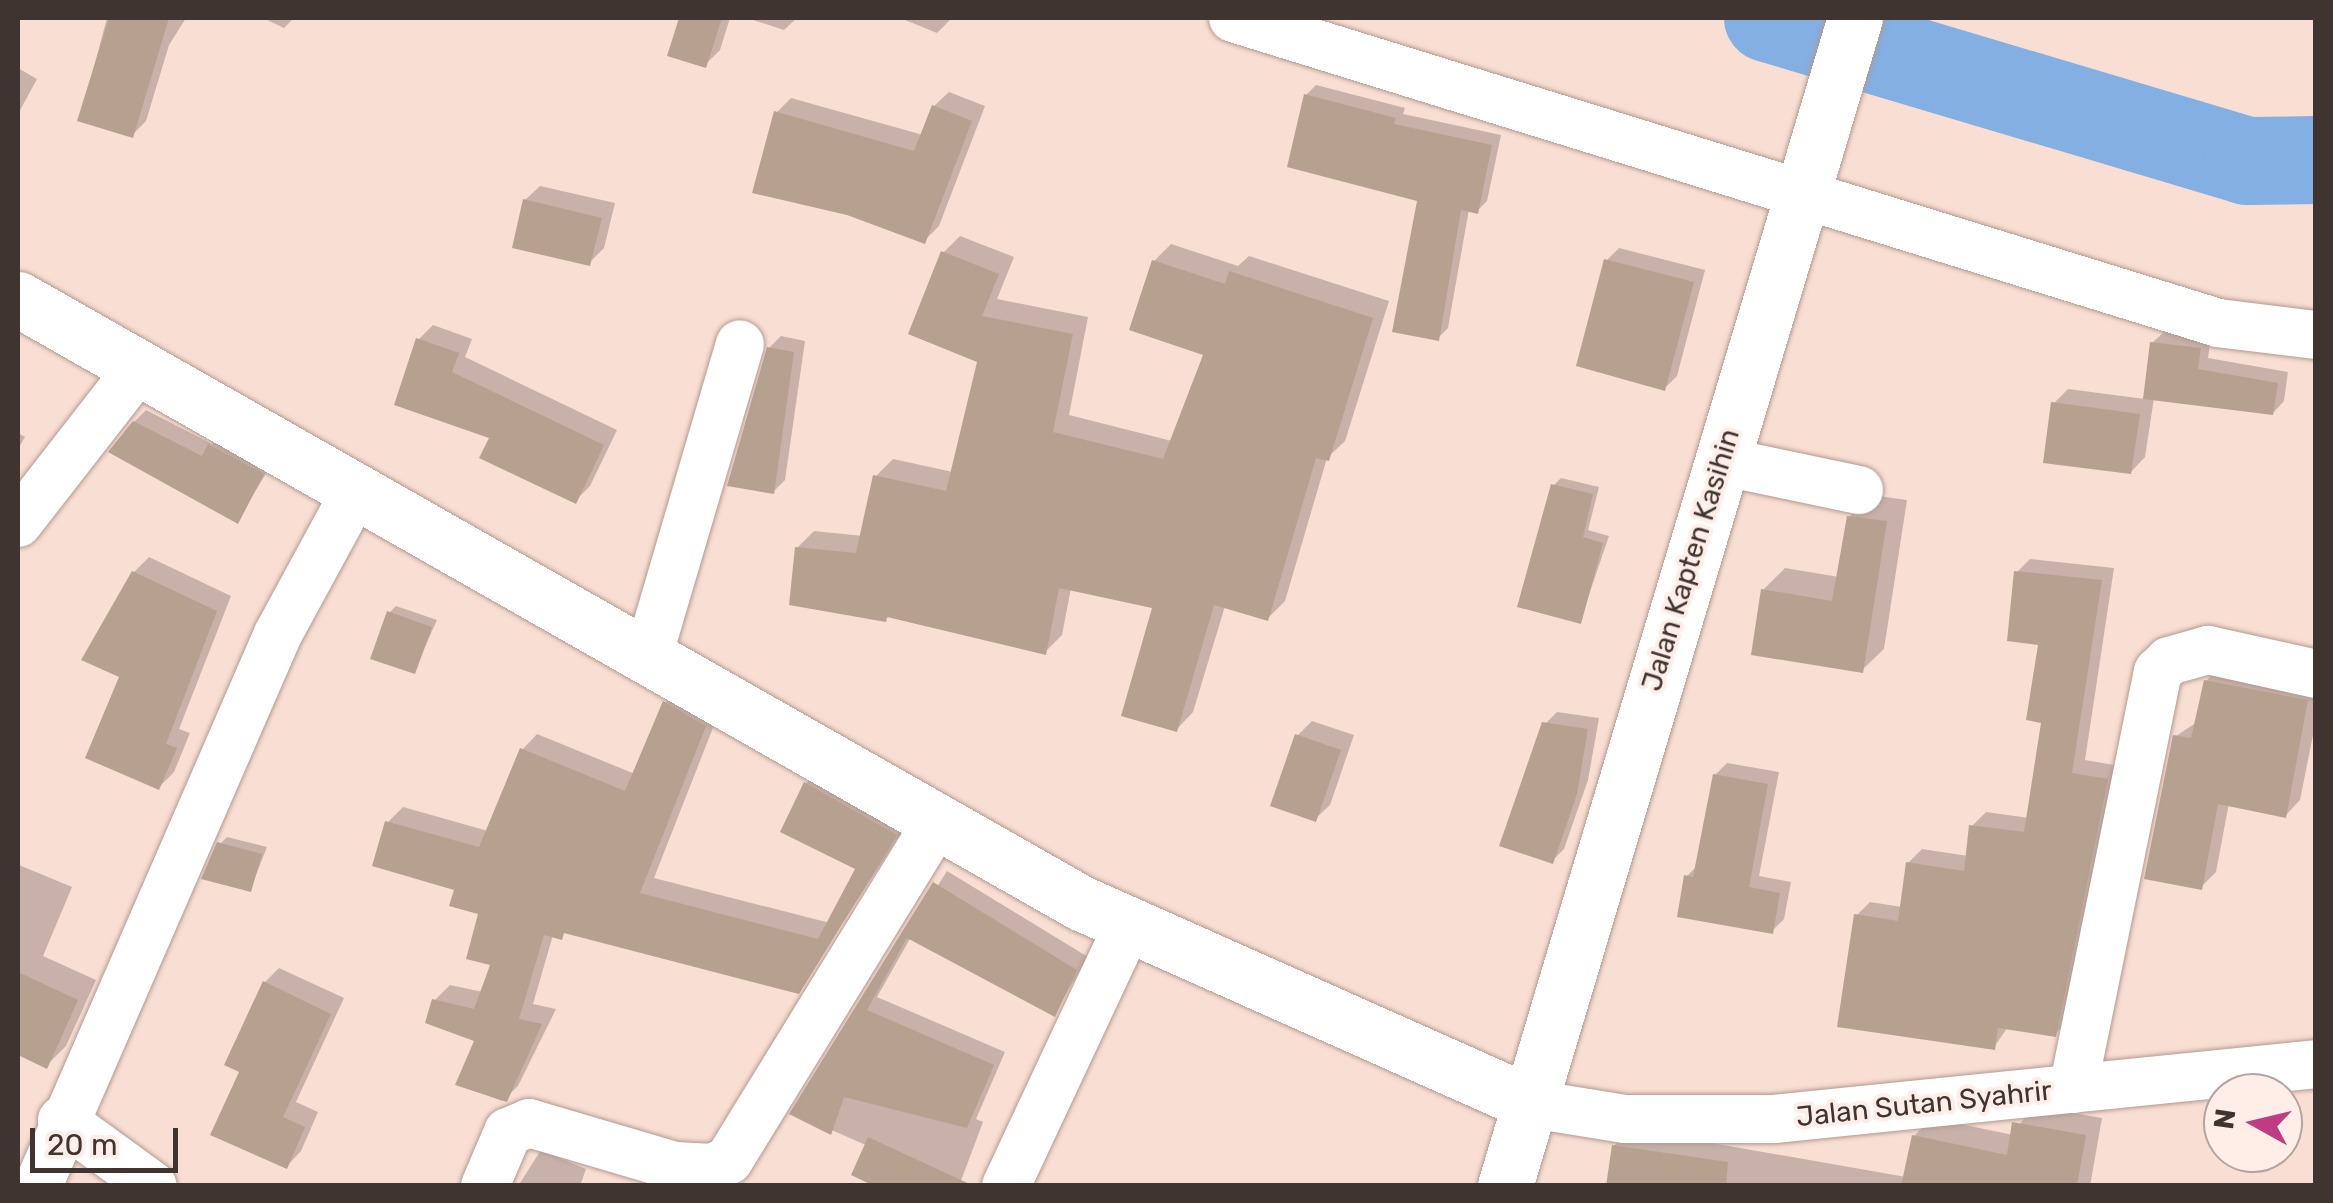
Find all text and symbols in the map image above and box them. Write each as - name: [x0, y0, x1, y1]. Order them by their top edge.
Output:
- street label: Jalan Kapten Kasihin: [1635, 425, 1747, 695]
- north arrow: [2203, 1073, 2303, 1173]
- street label: Jalan Sutan Syahrir: [1795, 1074, 2053, 1134]
- text: N: [2207, 1107, 2243, 1131]
- scale bar: [35, 1108, 182, 1170]
- text: 20 m: [47, 1127, 118, 1163]

